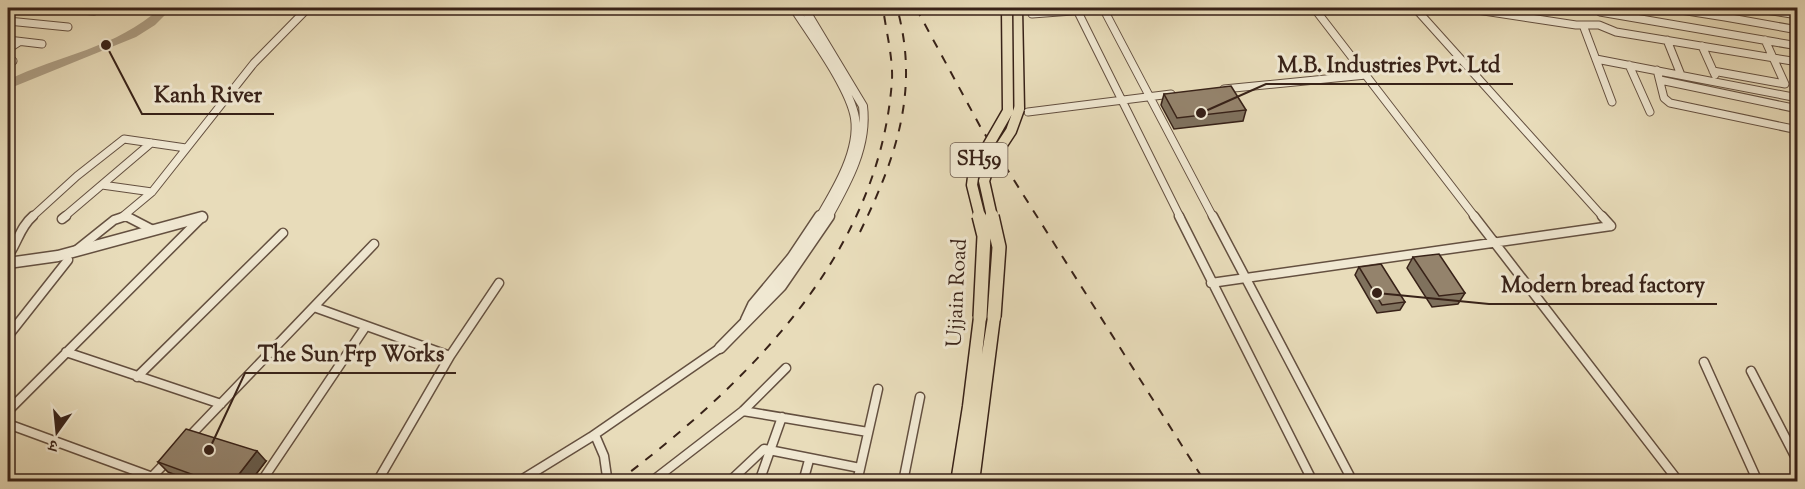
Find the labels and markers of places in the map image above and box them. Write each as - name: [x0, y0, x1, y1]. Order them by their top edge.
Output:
- callout: M.B. Industries Pvt. Ltd: [1266, 44, 1513, 84]
- callout: Kanh River: [142, 74, 274, 114]
- callout: Modern bread factory: [1489, 264, 1717, 304]
- callout: The Sun Frp Works: [245, 333, 456, 373]

